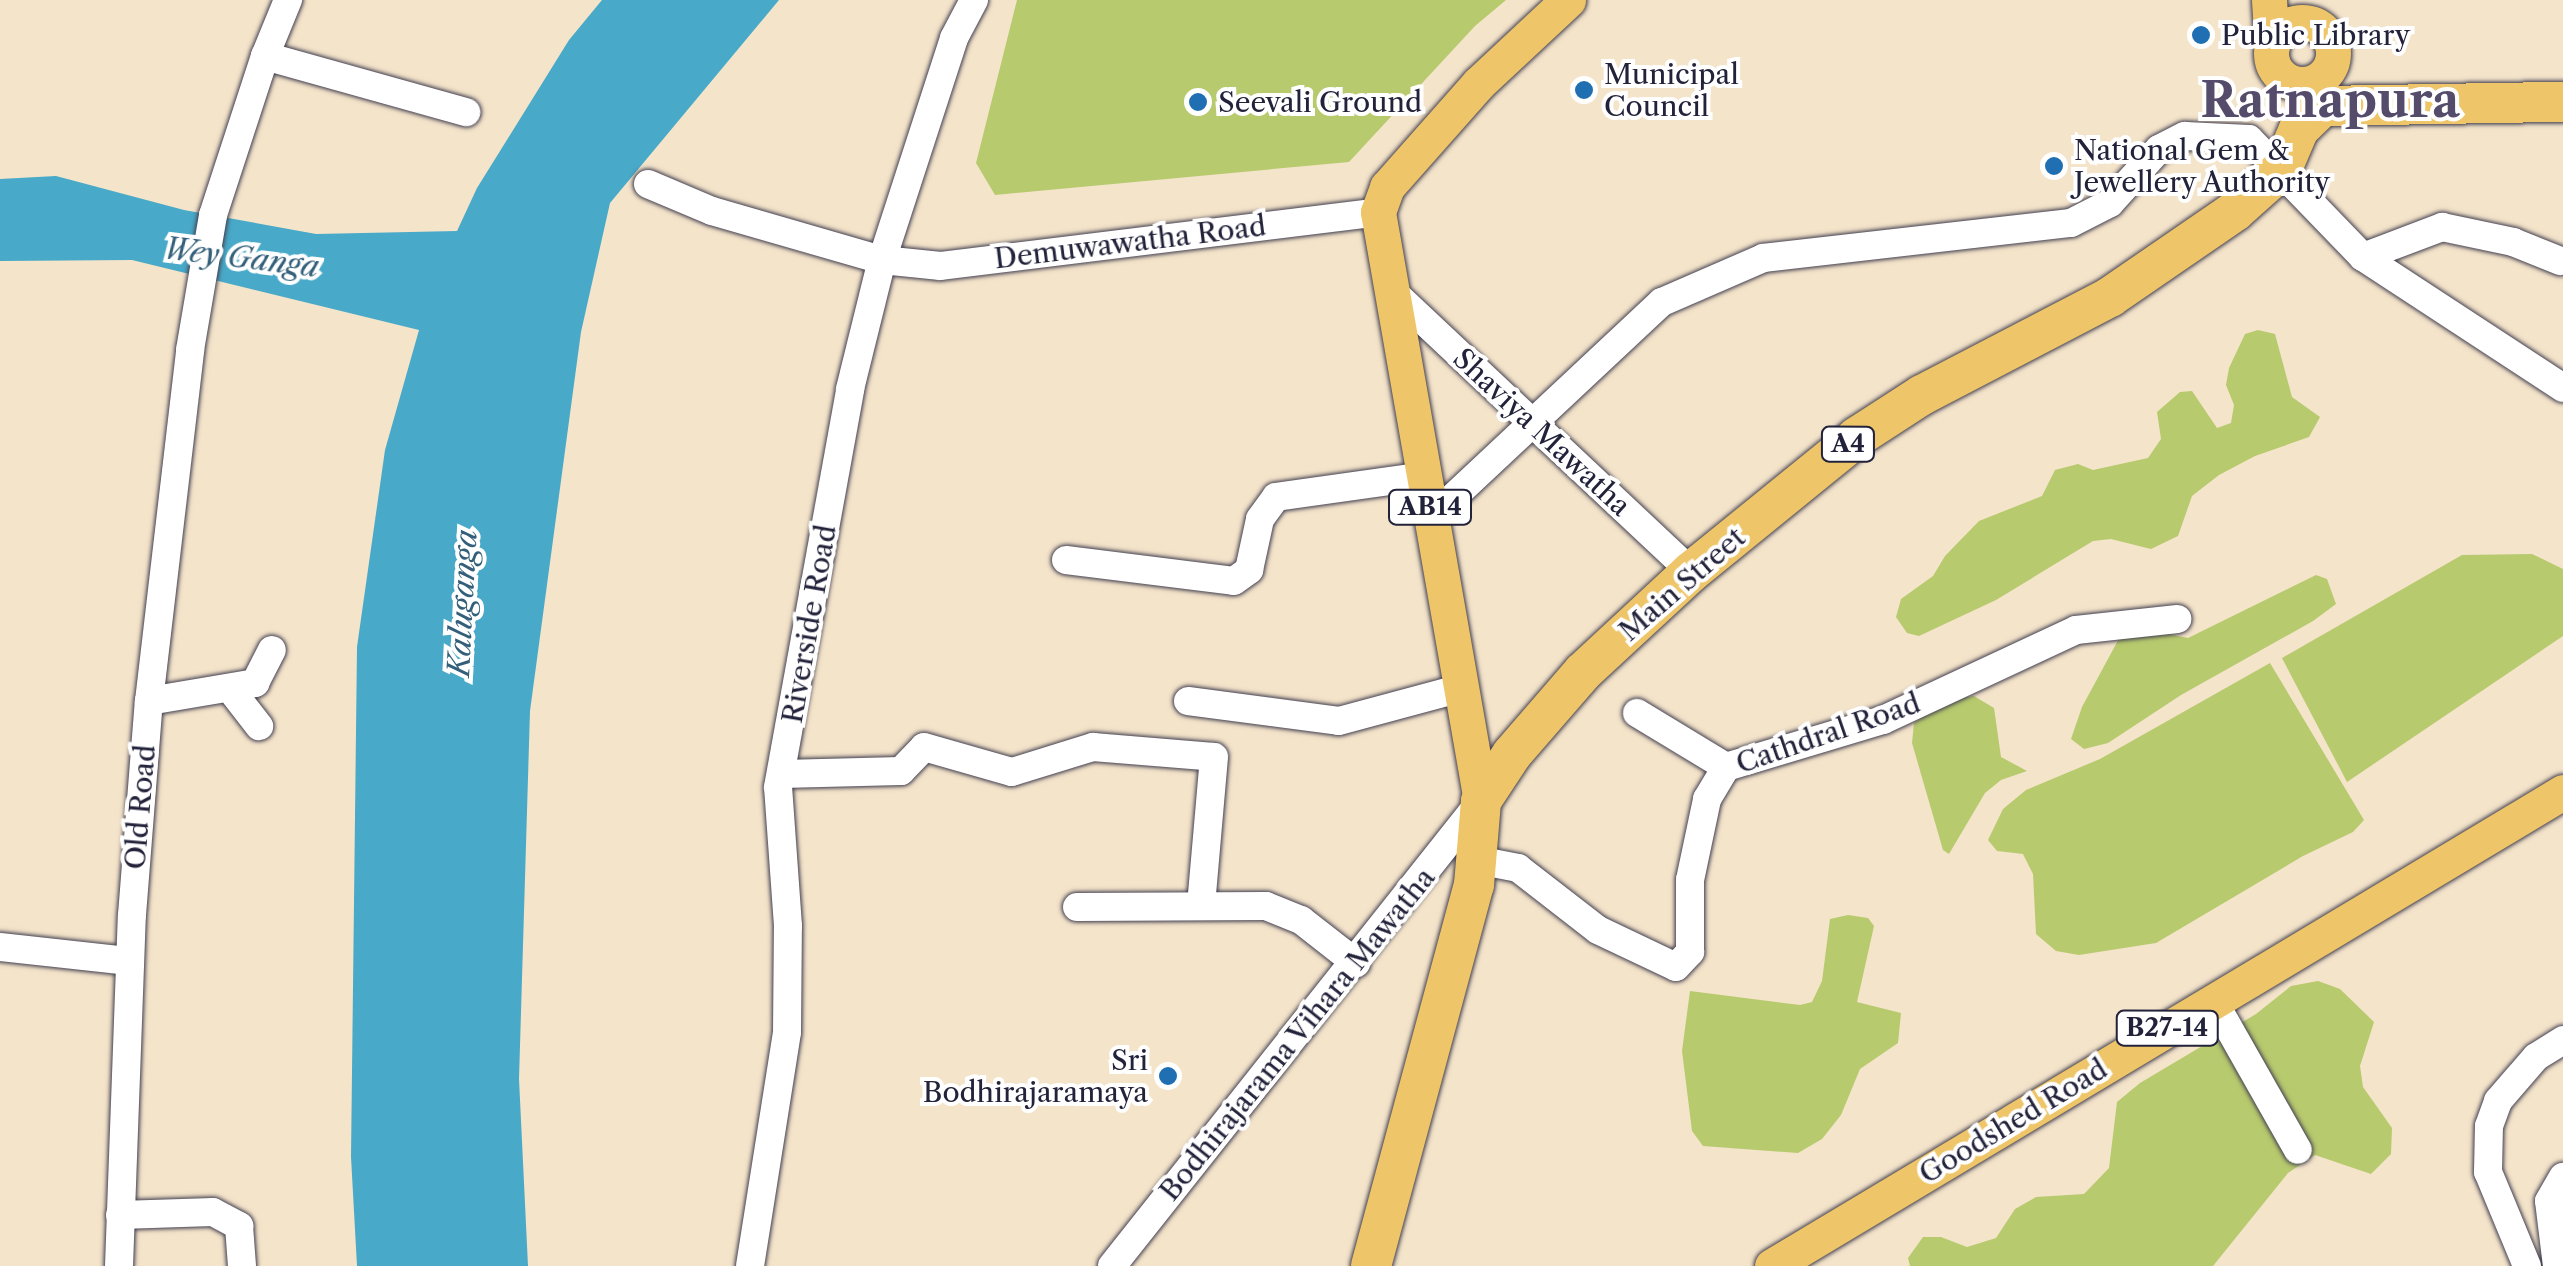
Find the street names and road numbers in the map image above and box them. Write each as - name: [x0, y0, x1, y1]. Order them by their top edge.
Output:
- street label: Demuwawatha Road: [992, 209, 1268, 275]
- street label: Shaviya Mawatha: [1446, 341, 1638, 523]
- road number: A4: [1820, 424, 1876, 464]
- road number: AB14: [1388, 487, 1472, 527]
- street label: Main Street: [1612, 520, 1752, 648]
- street label: Riverside Road: [775, 522, 843, 726]
- street label: Cathdral Road: [1732, 686, 1924, 780]
- street label: Old Road: [118, 743, 162, 871]
- street label: Bodhirajarama Vihara Mawatha: [1152, 860, 1442, 1208]
- road number: B27-14: [2114, 1008, 2220, 1048]
- street label: Goodshed Road: [1913, 1052, 2113, 1190]

